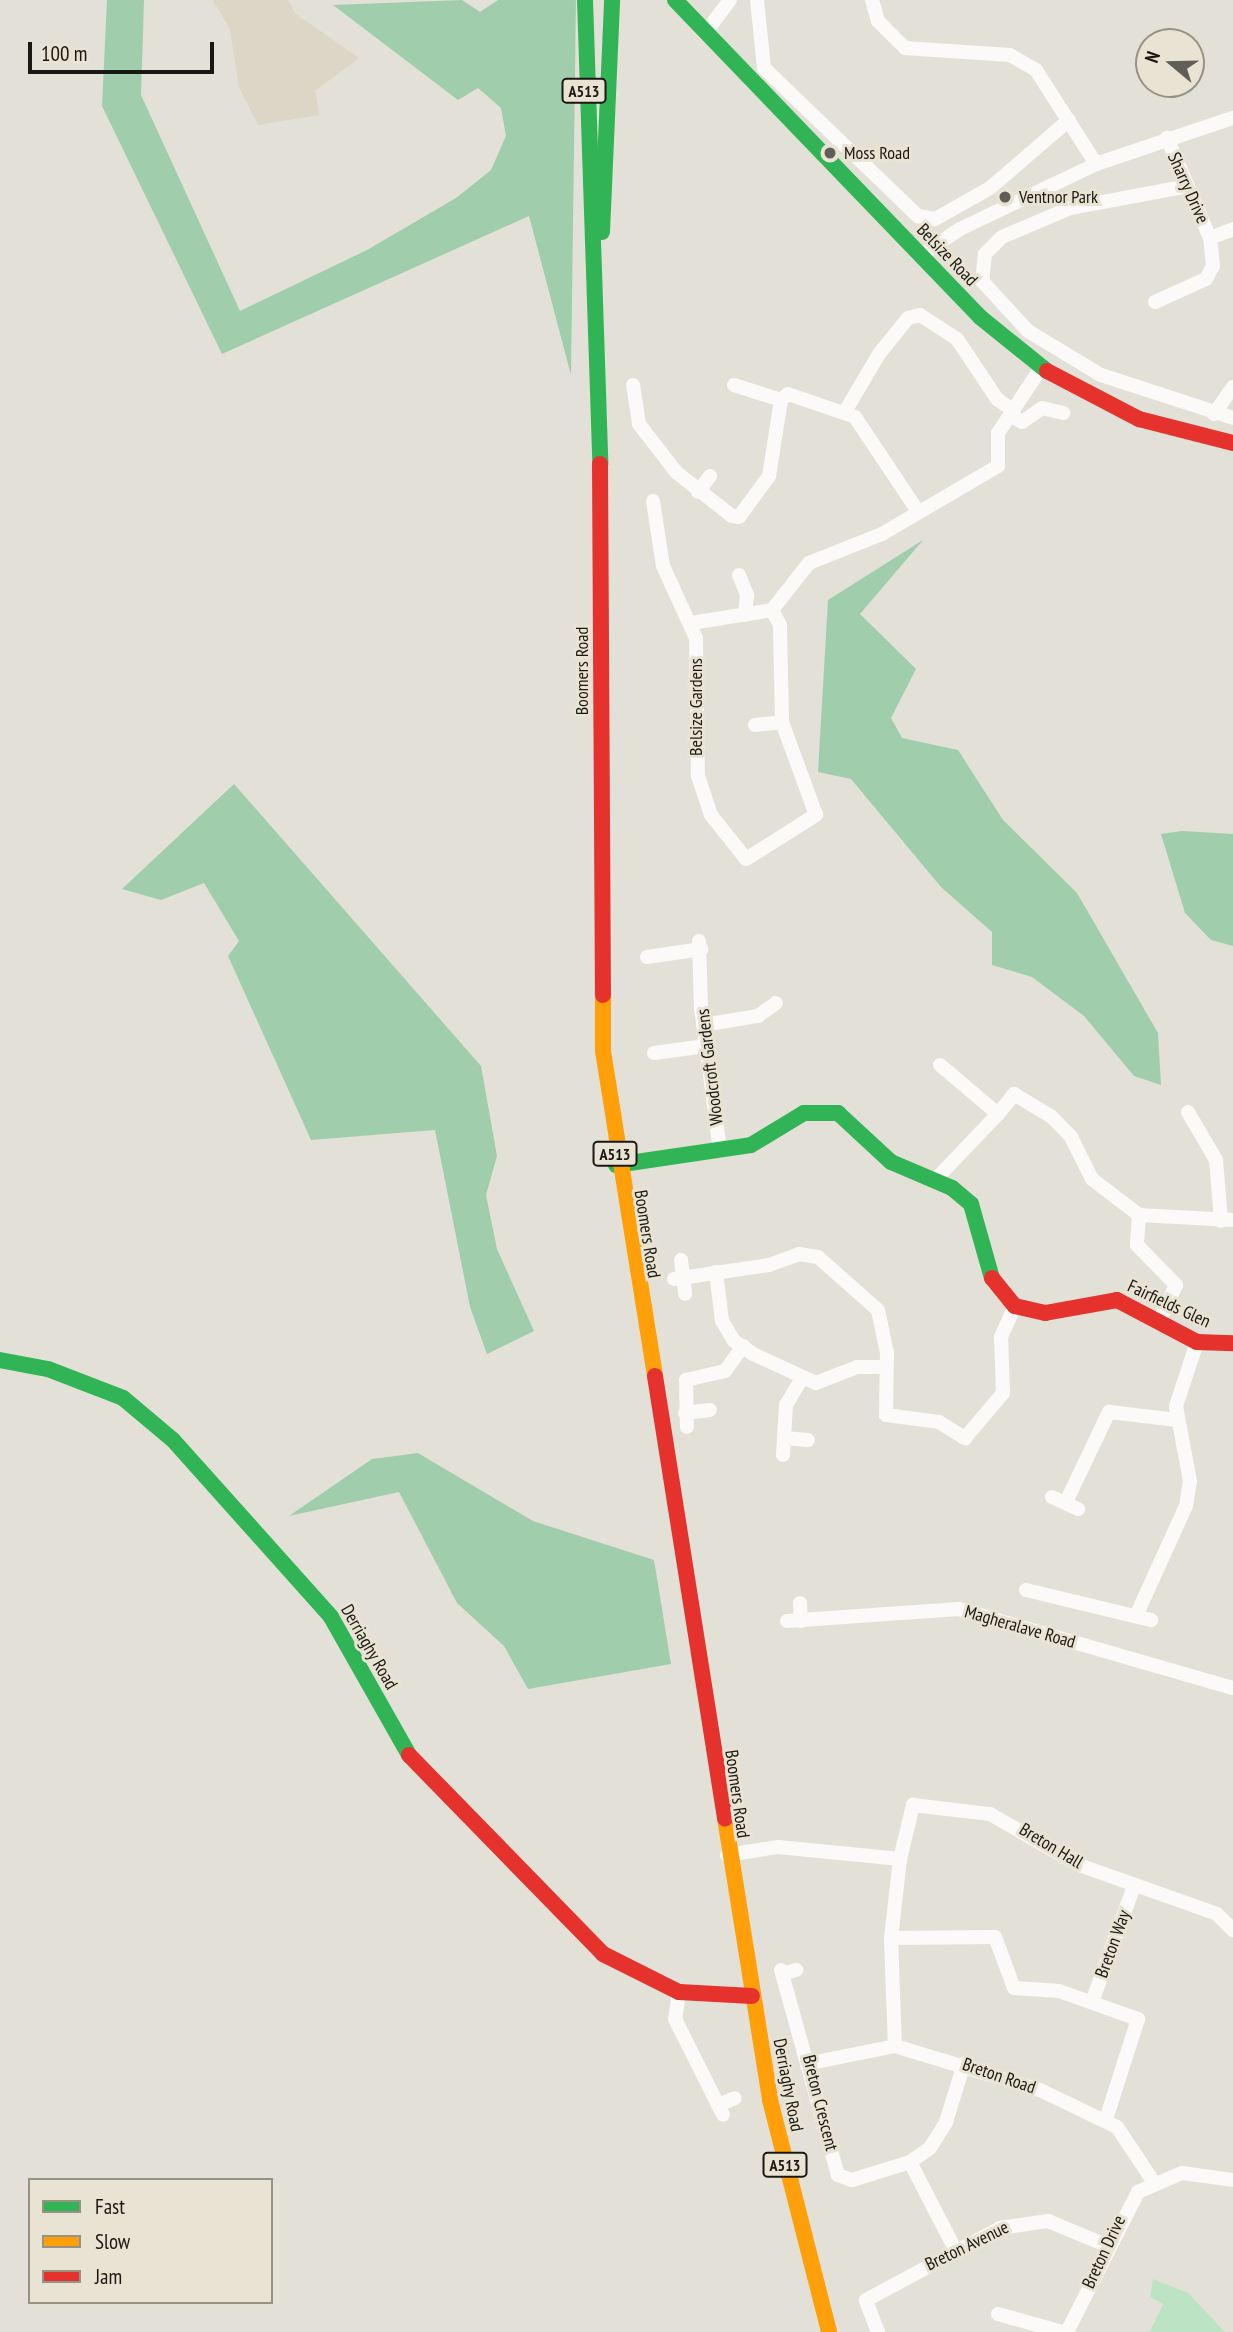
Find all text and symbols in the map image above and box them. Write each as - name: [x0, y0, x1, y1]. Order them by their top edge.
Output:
- scale bar: [32, 28, 217, 72]
- north arrow: [1135, 28, 1205, 98]
- text: 100 m: [41, 40, 87, 67]
- text: N: [1139, 48, 1165, 66]
- road number: A513: [561, 78, 607, 104]
- place label: Moss Road: [844, 142, 910, 164]
- marker: Moss Road: [822, 145, 838, 161]
- street label: Sharry Drive: [1163, 149, 1213, 227]
- place label: Ventnor Park: [1019, 186, 1098, 208]
- marker: Ventnor Park: [997, 189, 1013, 205]
- street label: Belsize Road: [912, 219, 982, 291]
- street label: Boomers Road: [571, 627, 593, 715]
- street label: Belsize Gardens: [685, 658, 707, 756]
- street label: Woodcroft Gardens: [692, 1008, 728, 1126]
- road number: A513: [592, 1142, 638, 1166]
- street label: Boomers Road: [629, 1188, 665, 1280]
- street label: Fairfields Glen: [1124, 1275, 1214, 1333]
- street label: Derriaghy Road: [336, 1601, 402, 1693]
- street label: Magheralave Road: [962, 1601, 1078, 1653]
- street label: Boomers Road: [720, 1749, 754, 1839]
- street label: Breton Hall: [1015, 1819, 1087, 1873]
- street label: Breton Way: [1091, 1907, 1135, 1981]
- street label: Derriaghy Road: [768, 2036, 808, 2134]
- street label: Breton Crescent: [798, 2053, 842, 2153]
- street label: Breton Road: [960, 2053, 1038, 2099]
- road number: A513: [762, 2152, 808, 2178]
- legend: [28, 2178, 273, 2304]
- text: Fast: [95, 2193, 125, 2220]
- street label: Breton Drive: [1078, 2212, 1130, 2292]
- street label: Breton Avenue: [922, 2216, 1012, 2276]
- text: Slow: [95, 2228, 130, 2255]
- text: Jam: [95, 2263, 122, 2290]

